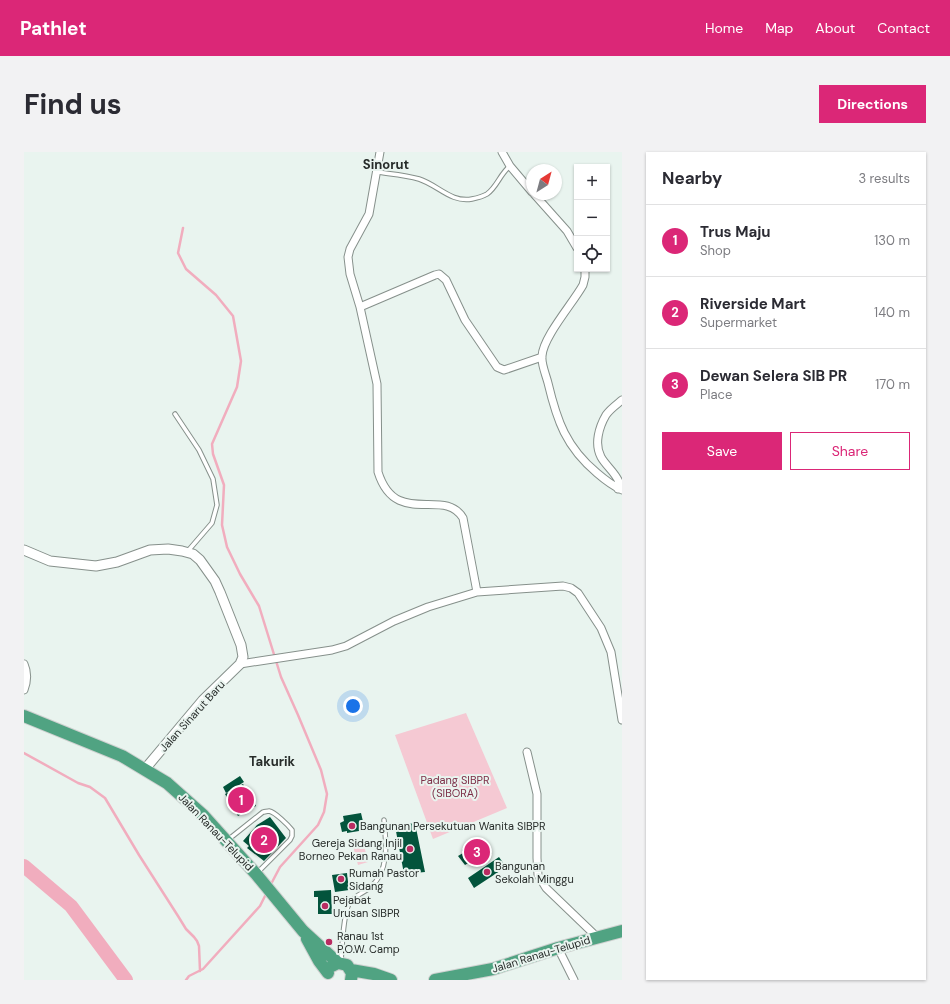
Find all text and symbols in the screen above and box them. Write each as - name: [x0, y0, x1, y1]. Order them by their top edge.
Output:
- text: Pathlet: [20, 16, 87, 41]
- text: Home: [705, 19, 743, 37]
- text: Map: [765, 19, 793, 37]
- text: About: [815, 19, 855, 37]
- text: Contact: [877, 19, 930, 37]
- button: Directions: [819, 85, 926, 123]
- text: Find us: [24, 86, 122, 123]
- district label: Sinorut: [363, 156, 409, 173]
- north arrow: [526, 164, 562, 200]
- map controls: [574, 164, 610, 272]
- button: +: [574, 164, 610, 200]
- text: Nearby: [662, 167, 722, 189]
- text: 3 results: [858, 170, 910, 187]
- button: −: [574, 200, 610, 236]
- text: Trus Maju: [700, 222, 771, 242]
- text: 1: [673, 232, 677, 249]
- text: 130 m: [874, 232, 910, 249]
- button: locate: [574, 236, 610, 272]
- text: Shop: [700, 242, 731, 259]
- text: Riverside Mart: [700, 294, 806, 314]
- text: 2: [671, 304, 679, 321]
- text: 140 m: [874, 304, 910, 321]
- text: Supermarket: [700, 314, 777, 331]
- text: Dewan Selera SIB PR: [700, 366, 847, 386]
- text: 3: [671, 376, 679, 393]
- text: 170 m: [875, 376, 910, 393]
- text: Place: [700, 386, 732, 403]
- button: Save: [662, 432, 782, 470]
- button: Share: [790, 432, 910, 470]
- street label: Jalan Sinarut Baru: [156, 677, 228, 755]
- your location: [343, 696, 363, 716]
- district label: Takurik: [249, 753, 296, 770]
- park label: Padang SIBPR (SIBORA): [421, 773, 489, 800]
- pin: 1: [228, 785, 254, 815]
- street label: Jalan Ranau-Telupid: [175, 790, 257, 874]
- place label: Bangunan Persekutuan Wanita SIBPR: [360, 819, 546, 833]
- marker: Bangunan Persekutuan Wanita SIBPR: [347, 821, 357, 831]
- pin: 2: [251, 825, 277, 855]
- place label: Gereja Sidang Injil Borneo Pekan Ranau: [299, 836, 402, 863]
- pin: 3: [464, 837, 490, 867]
- marker: Gereja Sidang Injil Borneo Pekan Ranau: [405, 844, 415, 854]
- place label: Bangunan Sekolah Minggu: [495, 859, 574, 886]
- place label: Rumah Pastor Sidang: [349, 866, 419, 893]
- marker: Bangunan Sekolah Minggu: [482, 867, 492, 877]
- marker: Rumah Pastor Sidang: [336, 874, 346, 884]
- place label: Pejabat Urusan SIBPR: [333, 893, 400, 920]
- marker: Pejabat Urusan SIBPR: [320, 901, 330, 911]
- place label: Ranau 1st P.O.W. Camp: [337, 929, 400, 956]
- street label: Jalan Ranau-Telupid: [490, 932, 592, 976]
- marker: Ranau 1st P.O.W. Camp: [324, 937, 334, 947]

